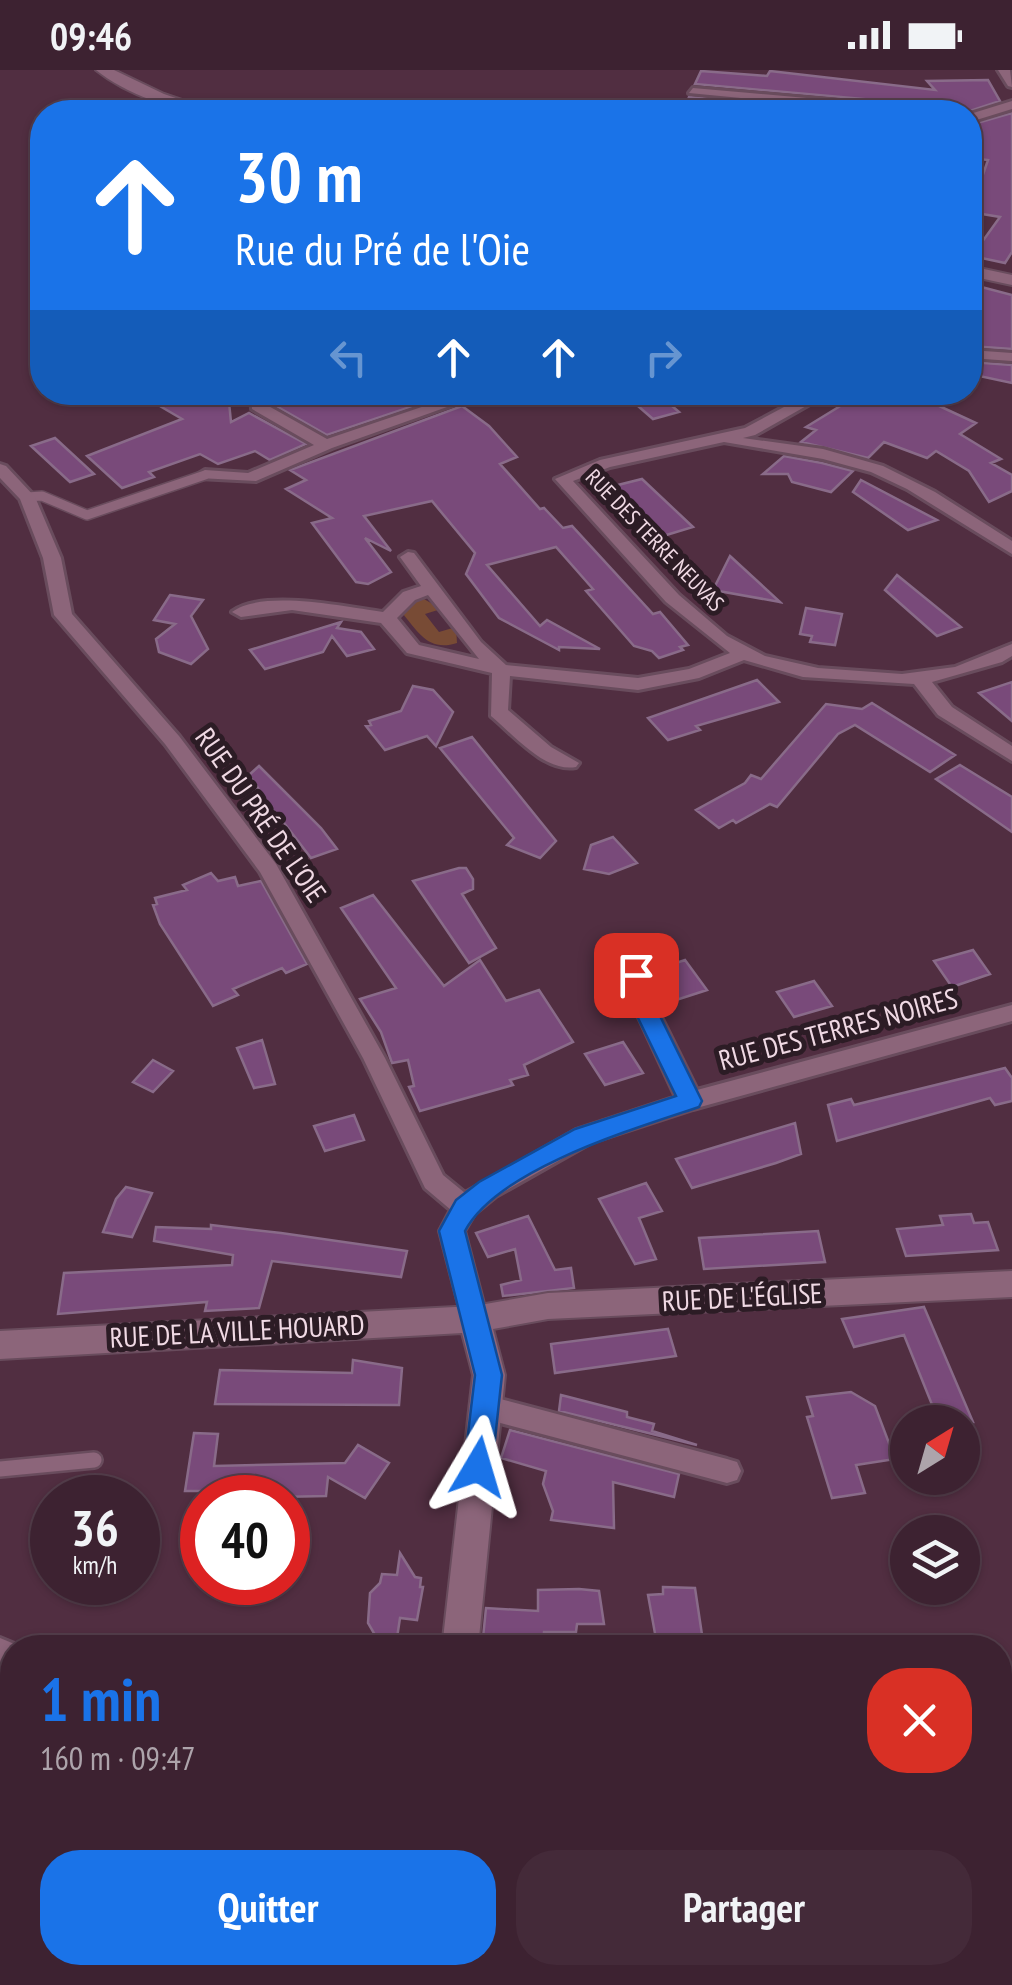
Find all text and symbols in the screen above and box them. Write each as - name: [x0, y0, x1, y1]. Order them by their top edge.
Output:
- text: 09:46: [50, 11, 132, 60]
- text: 30 m: [235, 131, 363, 221]
- icon: ahead: [70, 140, 200, 270]
- text: Rue du Pré de l'Oie: [235, 219, 530, 277]
- icon: left: [321, 330, 376, 385]
- icon: ahead: [426, 330, 481, 385]
- icon: ahead: [531, 330, 586, 385]
- icon: right: [636, 330, 691, 385]
- street label: RUE DES TERRE NEUVAS: [580, 463, 730, 617]
- street label: RUE DU PRÉ DE L'OIE: [188, 720, 335, 909]
- pin: [594, 933, 679, 1018]
- icon: arrive: [609, 948, 664, 1003]
- street label: RUE DES TERRES NOIRES: [714, 979, 961, 1078]
- street label: RUE DE L'ÉGLISE: [661, 1274, 823, 1319]
- street label: RUE DE LA VILLE HOUARD: [109, 1305, 365, 1356]
- north arrow: [890, 1405, 980, 1495]
- map controls: [890, 1405, 980, 1605]
- position arrow: [426, 1415, 530, 1519]
- speed limit sign: 40: [180, 1475, 310, 1605]
- text: 36: [71, 1495, 119, 1560]
- button: layers: [890, 1515, 980, 1605]
- text: km/h: [73, 1549, 117, 1581]
- text: 1 min: [40, 1660, 161, 1738]
- button: close: [867, 1668, 972, 1773]
- text: 160 m · 09:47: [40, 1737, 195, 1779]
- button: Quitter: [40, 1850, 496, 1965]
- button: Partager: [516, 1850, 972, 1965]

